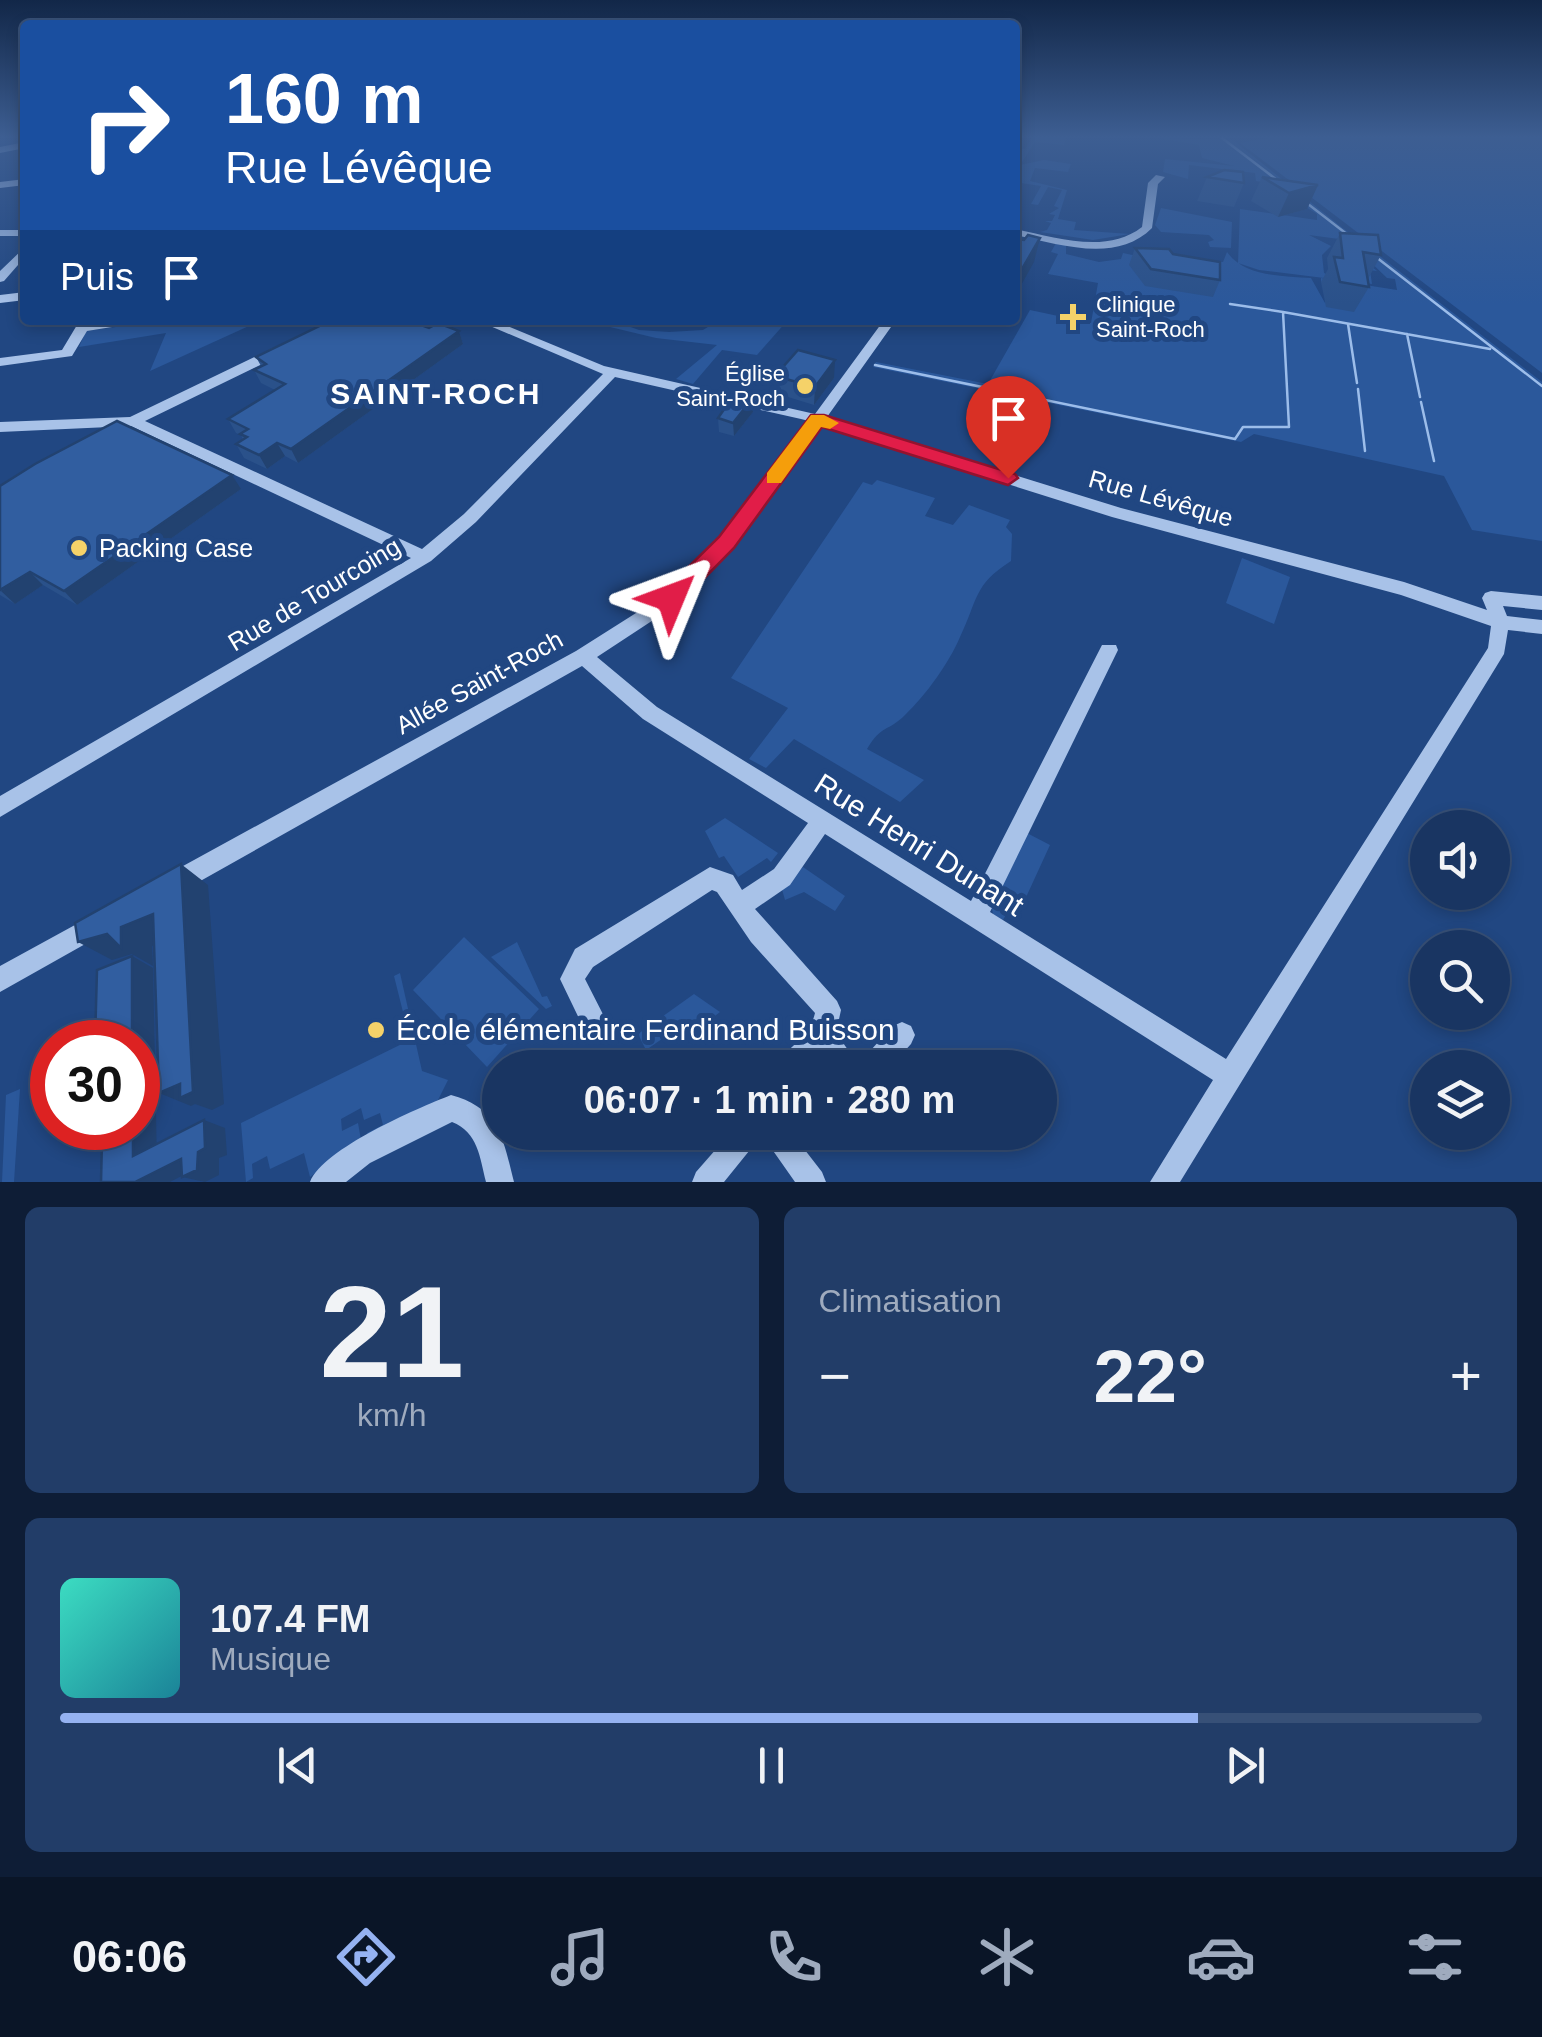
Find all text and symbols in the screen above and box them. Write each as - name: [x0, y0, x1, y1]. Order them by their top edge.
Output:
- icon: right: [60, 60, 190, 190]
- text: 160 m: [225, 60, 423, 138]
- text: Rue Lévêque: [225, 142, 493, 193]
- icon: arrive: [154, 250, 209, 305]
- text: Puis: [60, 256, 134, 298]
- place label: Clinique Saint-Roch: [1096, 292, 1205, 342]
- marker: Clinique Saint-Roch: [1060, 304, 1086, 330]
- place label: Église Saint-Roch: [676, 361, 785, 411]
- marker: Église Saint-Roch: [794, 375, 816, 397]
- pin: [966, 376, 1051, 479]
- district label: SAINT-ROCH: [330, 377, 542, 410]
- icon: arrive: [981, 391, 1036, 446]
- street label: Rue Lévêque: [1086, 464, 1236, 532]
- street label: Rue de Tourcoing: [223, 532, 405, 656]
- place label: Packing Case: [99, 534, 253, 562]
- marker: Packing Case: [68, 537, 90, 559]
- position arrow: [619, 546, 723, 650]
- street label: Allée Saint-Roch: [391, 625, 567, 739]
- street label: Rue Henri Dunant: [809, 767, 1030, 923]
- map controls: [1410, 810, 1510, 1150]
- button: sound: [1410, 810, 1510, 910]
- button: search: [1410, 930, 1510, 1030]
- place label: École élémentaire Ferdinand Buisson: [396, 1013, 895, 1046]
- marker: École élémentaire Ferdinand Buisson: [365, 1019, 387, 1041]
- speed limit sign: 30: [30, 1020, 160, 1150]
- button: layers: [1410, 1050, 1510, 1150]
- text: 06:07 · 1 min · 280 m: [584, 1079, 955, 1121]
- text: 21: [319, 1259, 464, 1405]
- text: Climatisation: [819, 1283, 1002, 1319]
- text: 22°: [1094, 1334, 1207, 1418]
- text: −: [819, 1345, 851, 1407]
- text: +: [1450, 1345, 1482, 1407]
- text: km/h: [357, 1397, 426, 1433]
- text: 107.4 FM: [210, 1598, 371, 1640]
- text: Musique: [210, 1641, 331, 1677]
- icon: previous: [270, 1738, 325, 1793]
- icon: pause: [744, 1738, 799, 1793]
- icon: next: [1218, 1738, 1273, 1793]
- icon: directions: [331, 1922, 401, 1992]
- icon: music: [545, 1922, 615, 1992]
- icon: phone: [759, 1922, 829, 1992]
- icon: climate: [972, 1922, 1042, 1992]
- icon: car: [1186, 1922, 1256, 1992]
- icon: filters: [1400, 1922, 1470, 1992]
- text: 06:06: [72, 1931, 187, 1982]

